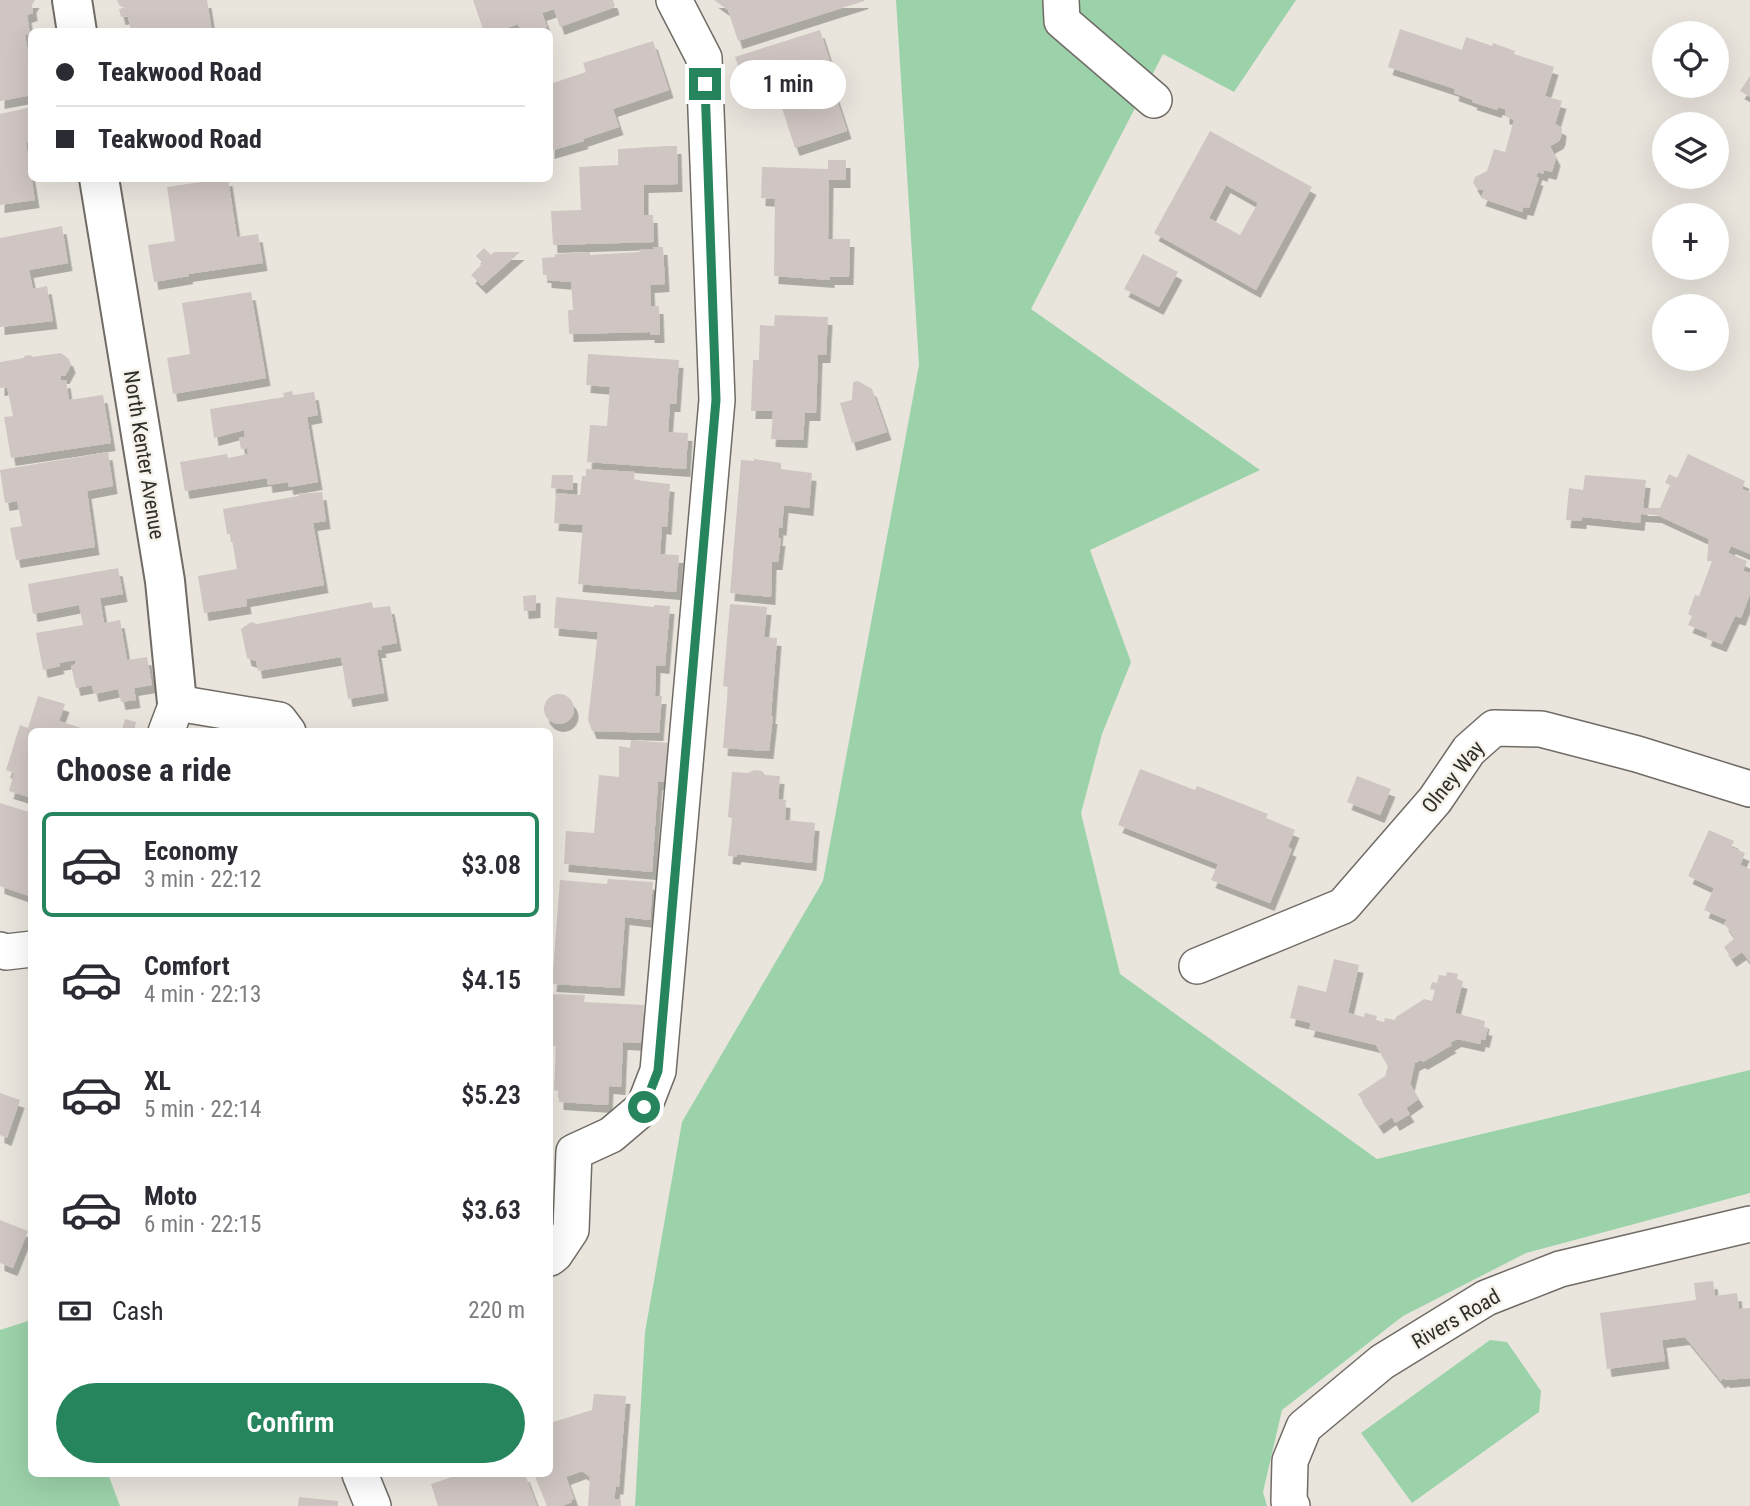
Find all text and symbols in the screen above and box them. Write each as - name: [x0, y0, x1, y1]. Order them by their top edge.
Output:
- map controls: [1652, 21, 1729, 371]
- button: locate: [1652, 21, 1729, 98]
- text: Teakwood Road: [98, 57, 262, 87]
- callout: 1 min: [730, 60, 845, 108]
- route end: [689, 68, 721, 100]
- text: 1 min: [763, 71, 813, 98]
- button: layers: [1652, 112, 1729, 189]
- text: Teakwood Road: [98, 124, 262, 154]
- button: +: [1652, 203, 1729, 280]
- button: −: [1652, 294, 1729, 371]
- street label: North Kenter Avenue: [119, 369, 169, 541]
- street label: Olney Way: [1417, 736, 1489, 818]
- text: Choose a ride: [56, 751, 231, 789]
- icon: car: [60, 833, 123, 896]
- text: Economy: [144, 836, 238, 866]
- text: $3.08: [461, 850, 521, 880]
- text: 3 min · 22:12: [144, 866, 261, 893]
- icon: car: [60, 948, 123, 1011]
- text: Comfort: [144, 951, 230, 981]
- text: $4.15: [461, 965, 521, 995]
- text: 4 min · 22:13: [144, 981, 261, 1008]
- icon: car: [60, 1063, 123, 1126]
- text: XL: [144, 1066, 171, 1096]
- text: $5.23: [461, 1080, 521, 1110]
- route start: [628, 1091, 660, 1123]
- text: 5 min · 22:14: [144, 1096, 261, 1123]
- icon: car: [60, 1178, 123, 1241]
- text: Moto: [144, 1181, 197, 1211]
- text: $3.63: [461, 1195, 521, 1225]
- text: 6 min · 22:15: [144, 1211, 261, 1238]
- street label: Rivers Road: [1408, 1284, 1504, 1354]
- icon: cash: [56, 1292, 94, 1330]
- text: Cash: [112, 1296, 164, 1326]
- text: 220 m: [468, 1297, 525, 1324]
- button: Confirm: [56, 1383, 525, 1463]

